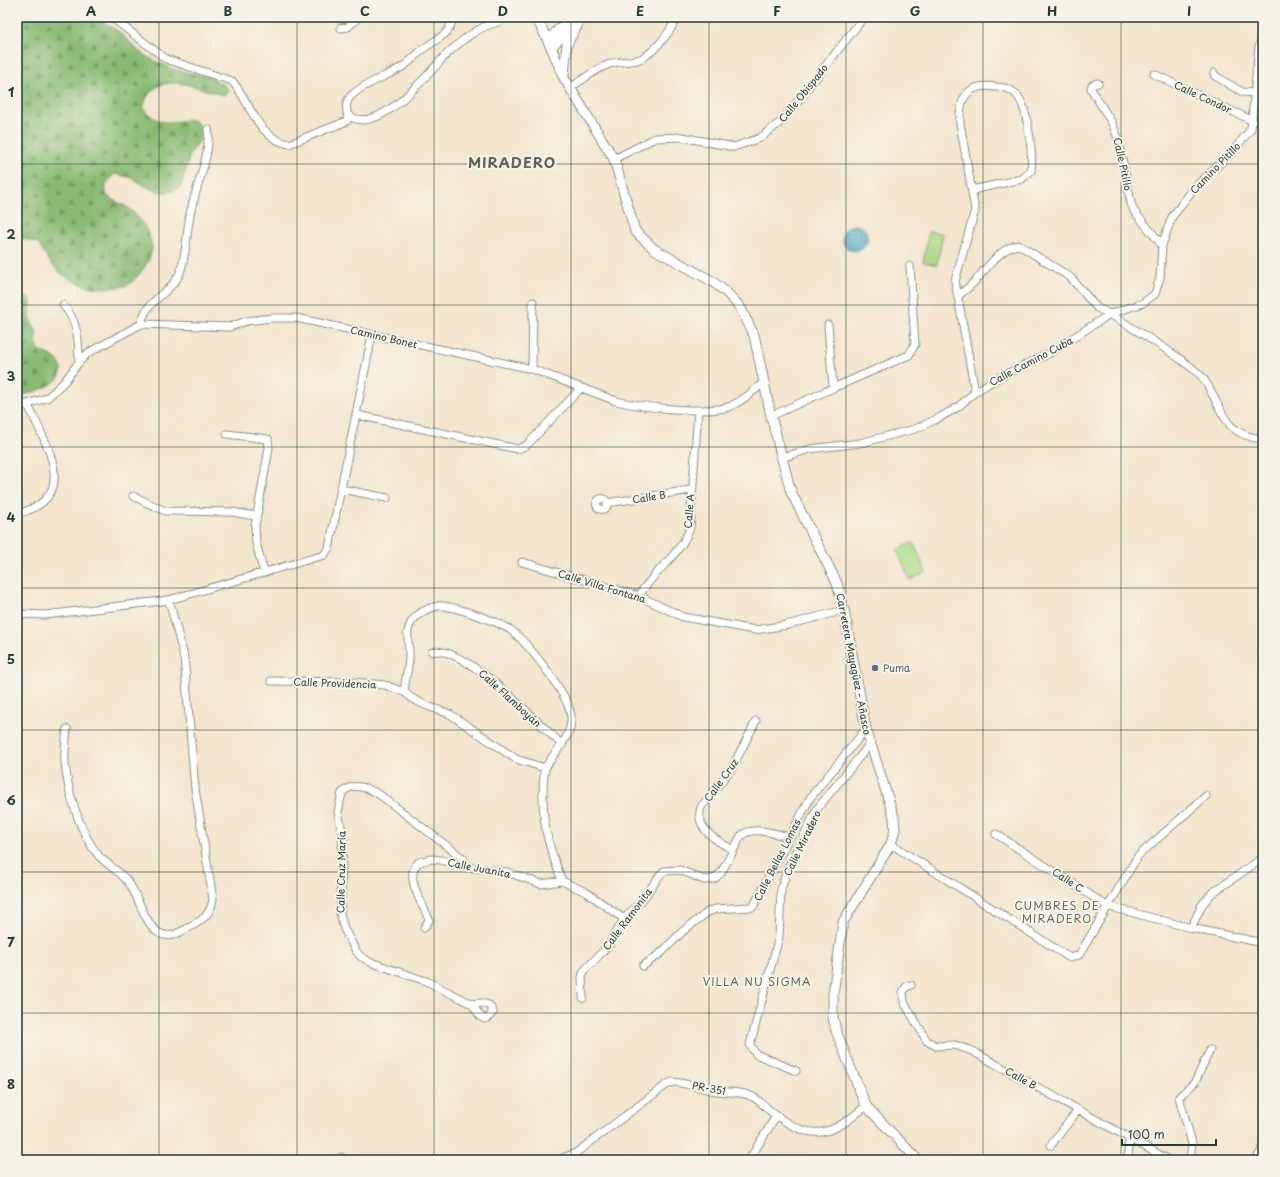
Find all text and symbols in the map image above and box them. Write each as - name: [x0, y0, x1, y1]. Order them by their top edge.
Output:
- text: A: [86, 1, 96, 20]
- text: B: [224, 1, 233, 20]
- text: C: [360, 1, 370, 20]
- text: D: [498, 1, 508, 20]
- text: E: [636, 1, 644, 20]
- text: F: [773, 1, 781, 20]
- text: G: [910, 1, 920, 20]
- text: H: [1047, 1, 1057, 20]
- text: I: [1187, 1, 1191, 20]
- street label: Calle Obispado: [775, 60, 831, 125]
- street label: Calle Condor: [1172, 77, 1235, 117]
- text: 1: [8, 82, 14, 101]
- street label: Calle Pitillo: [1111, 136, 1136, 192]
- street label: Camino Pitillo: [1186, 138, 1244, 197]
- district label: MIRADERO: [468, 152, 556, 173]
- text: 2: [6, 224, 16, 243]
- street label: Camino Bonet: [349, 322, 419, 351]
- street label: Calle Camino Cuba: [986, 332, 1076, 389]
- text: 3: [7, 366, 16, 385]
- street label: Calle B: [631, 486, 667, 507]
- street label: Calle A: [680, 493, 698, 529]
- text: 4: [7, 507, 16, 526]
- street label: Calle Villa Fontana: [556, 565, 649, 606]
- street label: Carretera Mayagüez - Añasco: [832, 592, 876, 737]
- text: 5: [7, 649, 15, 668]
- place label: Puma: [883, 660, 911, 675]
- marker: Puma: [870, 663, 880, 673]
- street label: Calle Flamboyán: [476, 665, 545, 730]
- street label: Calle Providencia: [293, 674, 377, 691]
- street label: Calle Cruz: [700, 755, 741, 804]
- text: 6: [6, 790, 16, 809]
- street label: Calle Miradero: [779, 807, 824, 878]
- street label: Calle Bellas Lomas: [749, 816, 804, 903]
- street label: Calle Cruz María: [332, 830, 349, 913]
- street label: Calle Juanita: [446, 854, 513, 881]
- street label: Calle C: [1050, 864, 1087, 896]
- street label: Calle Ramonita: [598, 884, 655, 953]
- district label: CUMBRES DE MIRADERO: [1014, 897, 1100, 927]
- text: 7: [7, 932, 15, 951]
- district label: VILLA NU SIGMA: [703, 973, 811, 990]
- street label: Calle B: [1003, 1063, 1040, 1093]
- text: 8: [7, 1074, 15, 1093]
- street label: PR-351: [691, 1077, 727, 1098]
- scale bar: [1122, 1121, 1216, 1147]
- text: 100 m: [1128, 1125, 1165, 1143]

